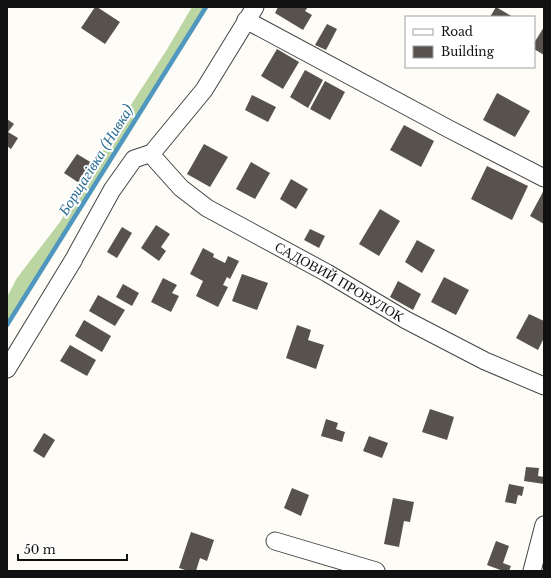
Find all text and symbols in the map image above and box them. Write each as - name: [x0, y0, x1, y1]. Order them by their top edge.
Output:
- legend: [405, 16, 535, 68]
- text: Road: [441, 24, 473, 39]
- text: Building: [441, 44, 495, 59]
- water label: Борщагівка (Нивка): [53, 101, 137, 219]
- street label: САДОВИЙ ПРОВУЛОК: [272, 238, 408, 326]
- scale bar: [18, 536, 127, 562]
- text: 50 m: [24, 542, 56, 557]

